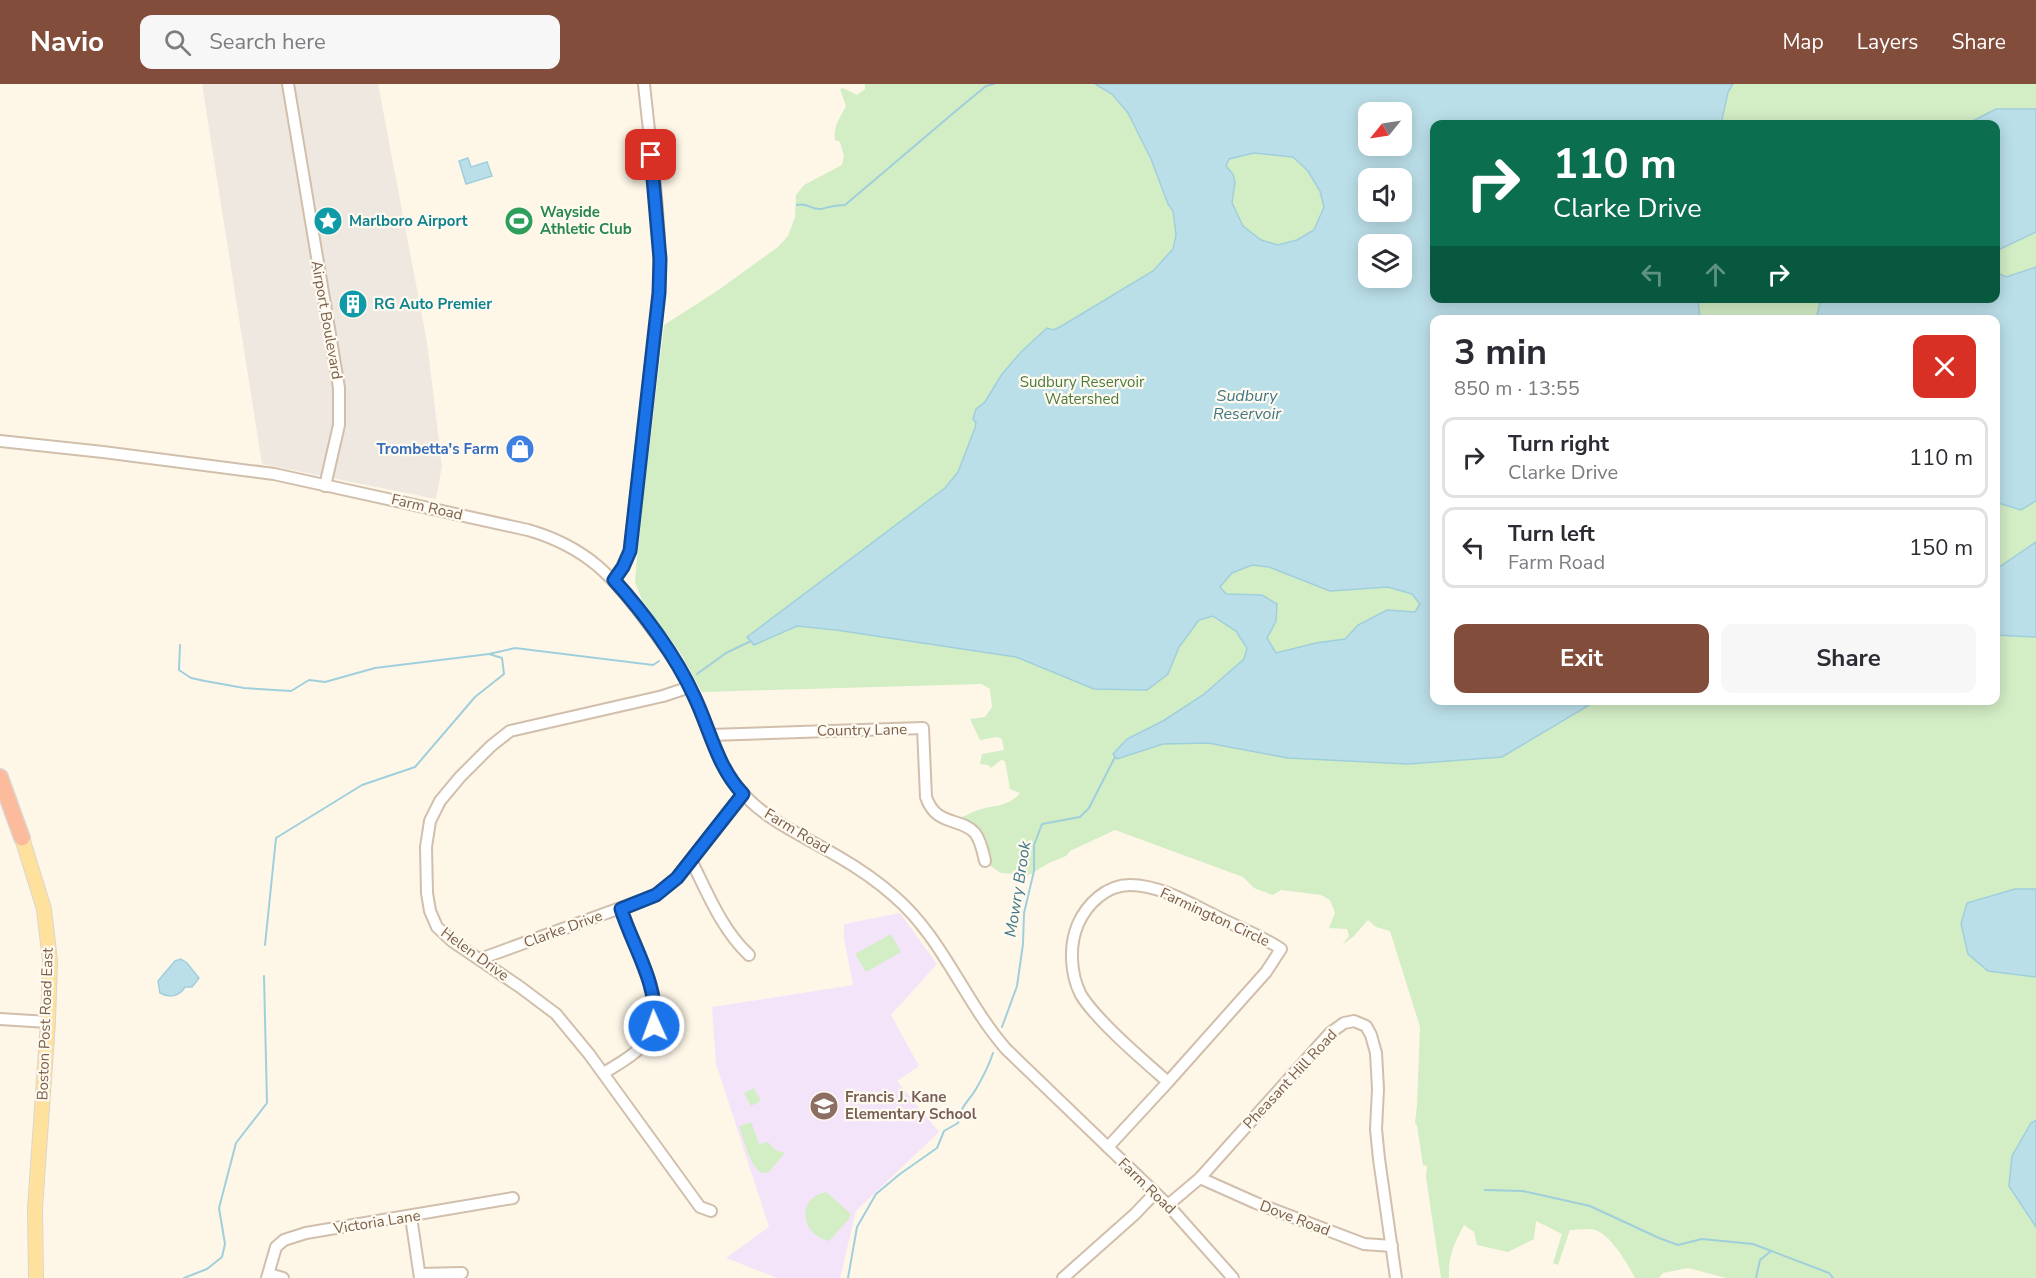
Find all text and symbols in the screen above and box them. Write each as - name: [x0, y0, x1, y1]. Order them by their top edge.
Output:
- search box: [140, 15, 560, 69]
- text: Navio: [30, 23, 104, 61]
- icon: search: [161, 26, 194, 59]
- text: Search here: [209, 27, 326, 57]
- text: Map: [1782, 28, 1824, 56]
- text: Layers: [1857, 28, 1918, 56]
- text: Share: [1951, 28, 2006, 56]
- north arrow: [1358, 102, 1412, 156]
- map controls: [1358, 102, 1412, 288]
- pin: [625, 129, 676, 180]
- text: 110 m: [1553, 136, 1677, 193]
- icon: arrive: [634, 138, 667, 171]
- icon: right: [1454, 144, 1532, 222]
- button: sound: [1358, 168, 1412, 222]
- text: Clarke Drive: [1553, 190, 1702, 227]
- place label: Wayside Athletic Club: [540, 202, 632, 239]
- place icon: Marlboro Airport: [312, 205, 344, 237]
- sports icon: Wayside Athletic Club: [503, 205, 535, 237]
- place label: Marlboro Airport: [349, 211, 468, 231]
- button: layers: [1358, 234, 1412, 288]
- icon: left: [1636, 258, 1669, 291]
- icon: ahead: [1699, 258, 1732, 291]
- icon: right: [1762, 258, 1795, 291]
- street label: Airport Boulevard: [307, 259, 347, 381]
- building icon: RG Auto Premier: [337, 288, 369, 320]
- place label: RG Auto Premier: [374, 294, 492, 314]
- text: 3 min: [1454, 328, 1547, 377]
- button: close: [1913, 335, 1976, 398]
- park label: Sudbury Reservoir Watershed: [1020, 372, 1145, 409]
- text: 850 m · 13:55: [1454, 375, 1580, 402]
- water label: Sudbury Reservoir: [1213, 385, 1282, 425]
- text: Turn right: [1508, 429, 1609, 459]
- shop icon: Trombetta's Farm: [504, 433, 536, 465]
- place label: Trombetta's Farm: [377, 439, 499, 459]
- icon: right: [1457, 441, 1490, 474]
- text: 110 m: [1909, 443, 1973, 473]
- text: Clarke Drive: [1508, 459, 1618, 486]
- street label: Farm Road: [389, 489, 465, 525]
- text: Turn left: [1508, 519, 1595, 549]
- icon: left: [1457, 531, 1490, 564]
- text: 150 m: [1909, 533, 1973, 563]
- text: Farm Road: [1508, 549, 1605, 576]
- button: Exit: [1454, 624, 1709, 693]
- button: Share: [1721, 624, 1976, 693]
- street label: Country Lane: [817, 719, 907, 741]
- street label: Farm Road: [761, 804, 833, 858]
- water label: Mowry Brook: [1000, 839, 1037, 939]
- street label: Farmington Circle: [1157, 883, 1273, 951]
- street label: Clarke Drive: [521, 905, 605, 953]
- street label: Helen Drive: [437, 922, 513, 986]
- street label: Boston Post Road East: [32, 946, 58, 1101]
- position arrow: [622, 994, 686, 1058]
- street label: Pheasant Hill Road: [1239, 1025, 1341, 1133]
- place label: Francis J. Kane Elementary School: [845, 1087, 977, 1124]
- school or university icon: Francis J. Kane Elementary School: [808, 1090, 840, 1122]
- street label: Farm Road: [1114, 1154, 1180, 1218]
- street label: Dove Road: [1257, 1195, 1333, 1241]
- street label: Victoria Lane: [331, 1205, 422, 1239]

